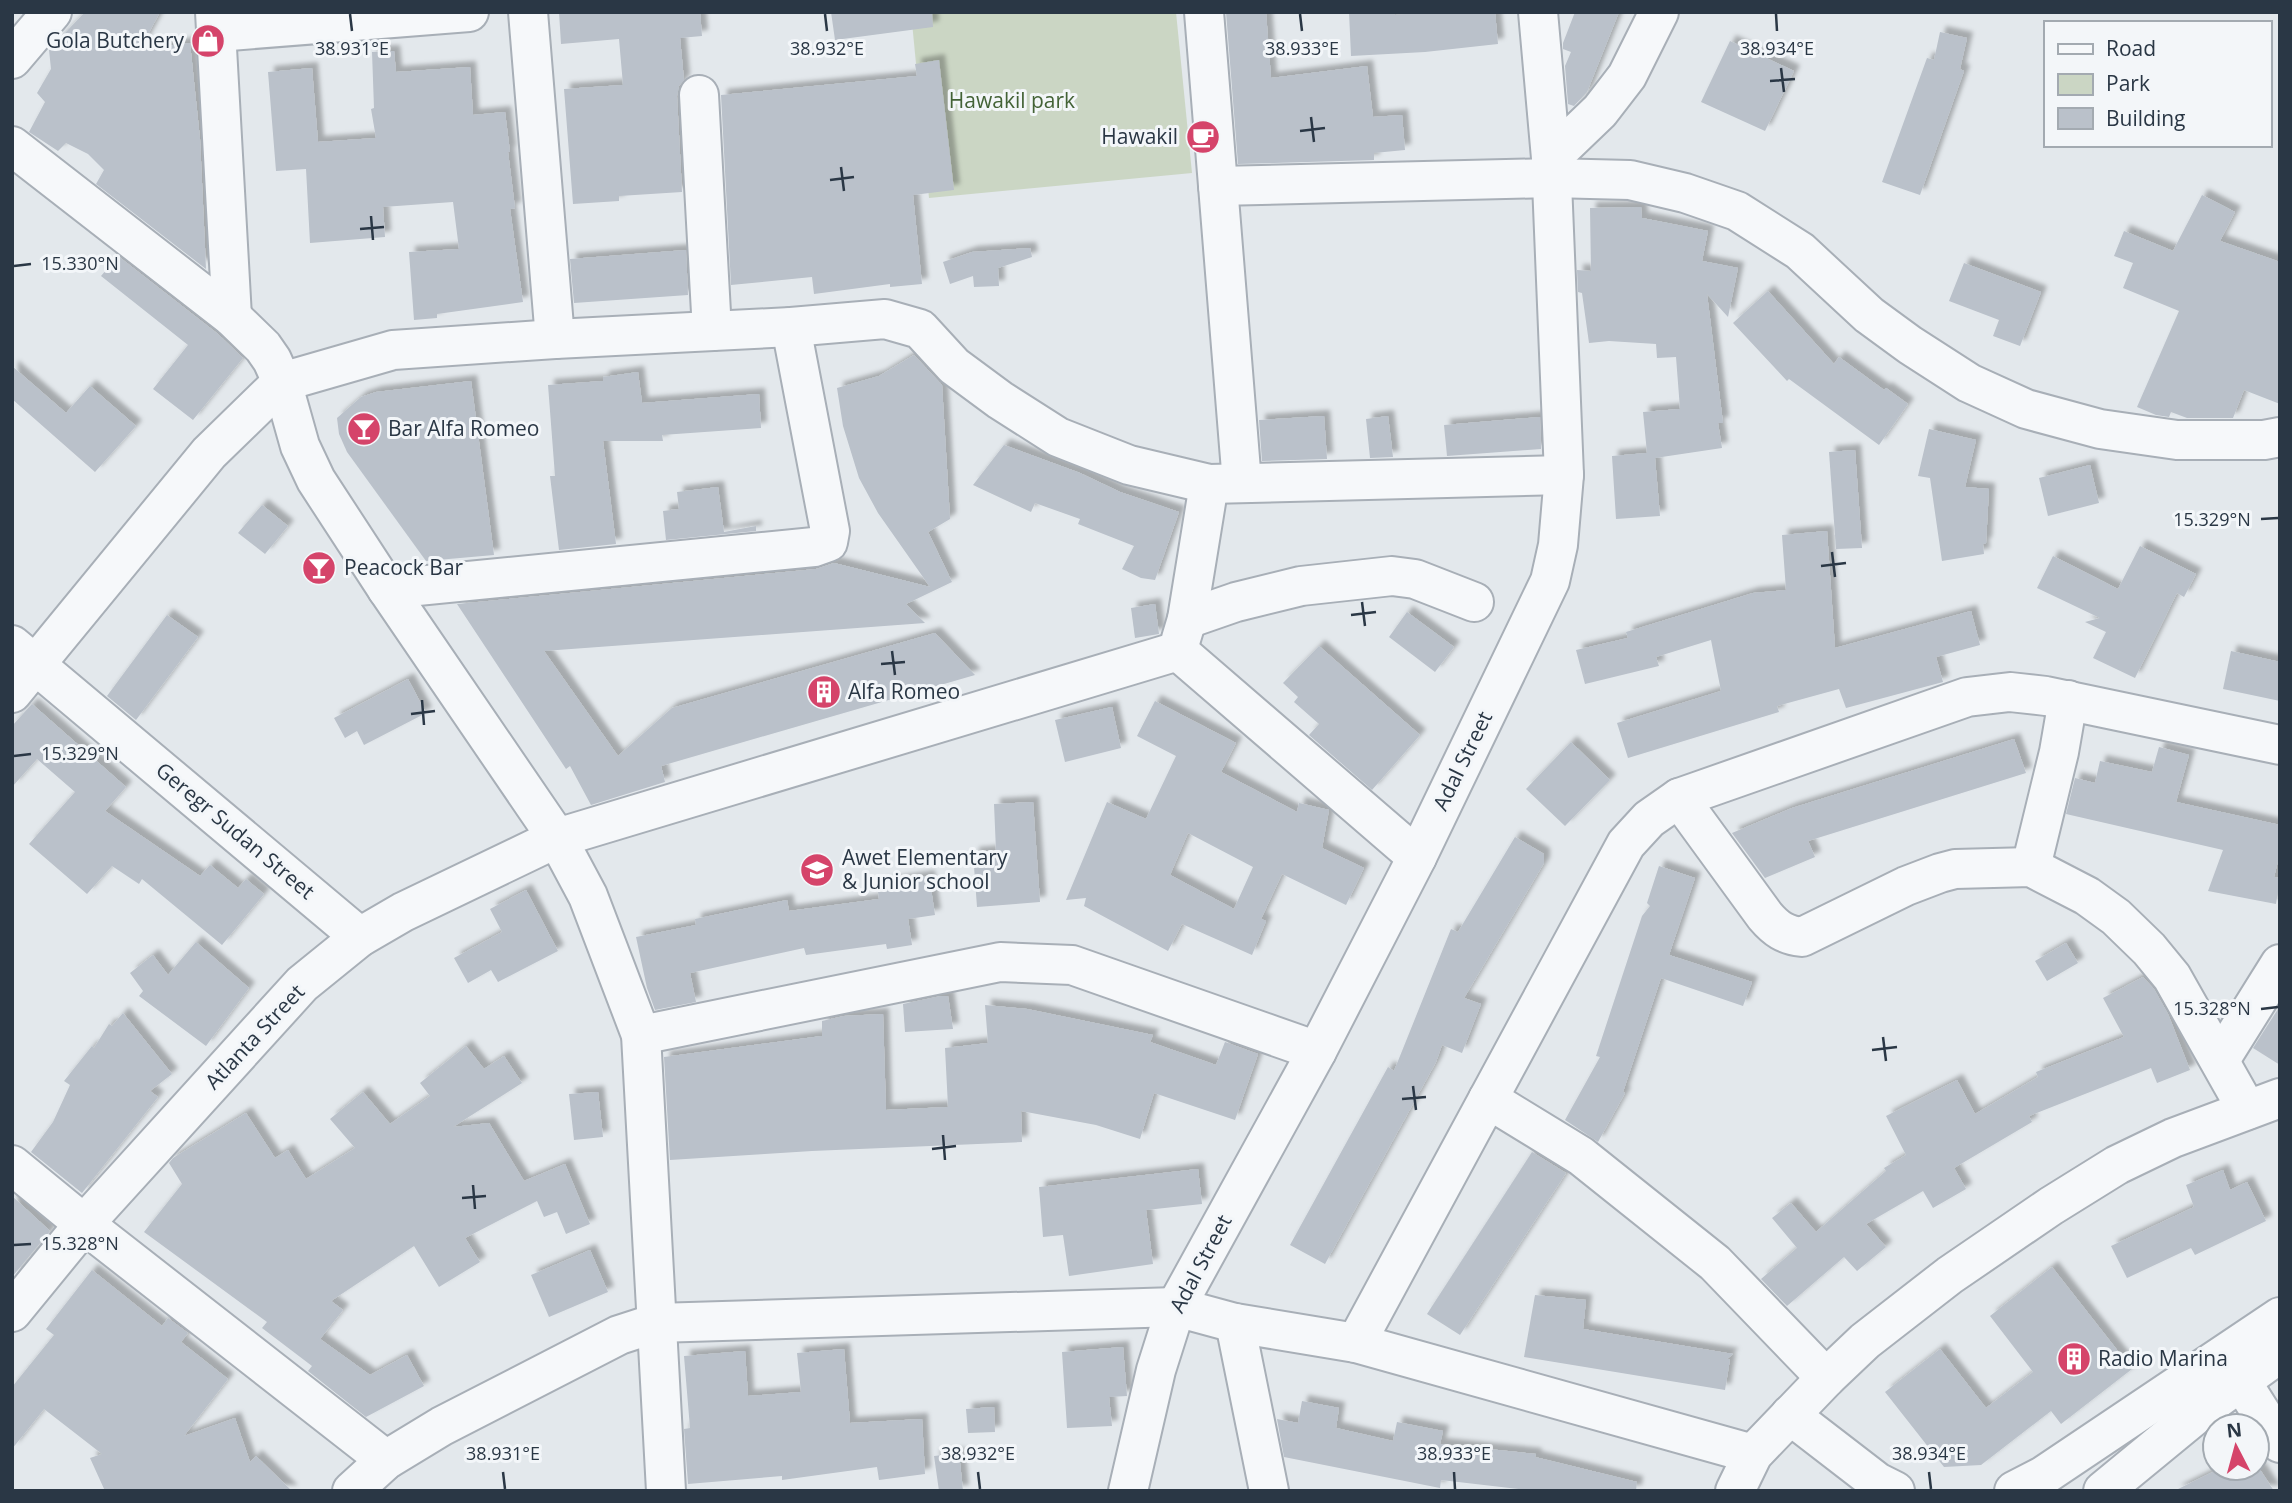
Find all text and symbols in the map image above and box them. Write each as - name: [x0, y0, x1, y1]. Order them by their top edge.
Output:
- legend: [2044, 21, 2271, 147]
- shop icon: Gola Butchery: [189, 22, 227, 60]
- place label: Gola Butchery: [46, 26, 184, 54]
- text: Road: [2106, 34, 2156, 62]
- text: 38.931°E: [315, 36, 389, 60]
- text: 38.932°E: [790, 36, 864, 60]
- text: 38.933°E: [1265, 36, 1339, 60]
- text: 38.934°E: [1740, 36, 1814, 60]
- text: Park: [2106, 69, 2150, 97]
- park label: Hawakil park: [949, 86, 1075, 114]
- text: Building: [2106, 104, 2185, 132]
- cafe icon: Hawakil: [1184, 118, 1222, 156]
- place label: Hawakil: [1101, 122, 1178, 150]
- text: 15.330°N: [41, 251, 119, 275]
- bar icon: Bar Alfa Romeo: [345, 410, 383, 448]
- place label: Bar Alfa Romeo: [388, 414, 540, 442]
- text: 15.329°N: [2173, 507, 2251, 531]
- bar icon: Peacock Bar: [300, 549, 338, 587]
- place label: Peacock Bar: [344, 553, 464, 581]
- building icon: Alfa Romeo: [805, 673, 843, 711]
- place label: Alfa Romeo: [848, 677, 960, 705]
- street label: Adal Street: [1426, 706, 1498, 815]
- text: 15.329°N: [41, 741, 119, 765]
- street label: Geregr Sudan Street: [151, 756, 321, 905]
- place label: Awet Elementary & Junior school: [842, 843, 1008, 895]
- school or university icon: Awet Elementary & Junior school: [798, 851, 836, 889]
- street label: Atlanta Street: [198, 978, 310, 1095]
- text: 15.328°N: [2173, 996, 2251, 1020]
- street label: Adal Street: [1163, 1210, 1238, 1317]
- text: 15.328°N: [41, 1231, 119, 1255]
- building icon: Radio Marina: [2055, 1340, 2093, 1378]
- place label: Radio Marina: [2098, 1344, 2228, 1372]
- north arrow: [2201, 1412, 2271, 1482]
- text: N: [2225, 1416, 2243, 1444]
- text: 38.931°E: [466, 1441, 540, 1465]
- text: 38.932°E: [941, 1441, 1015, 1465]
- text: 38.933°E: [1417, 1441, 1491, 1465]
- text: 38.934°E: [1892, 1441, 1966, 1465]

